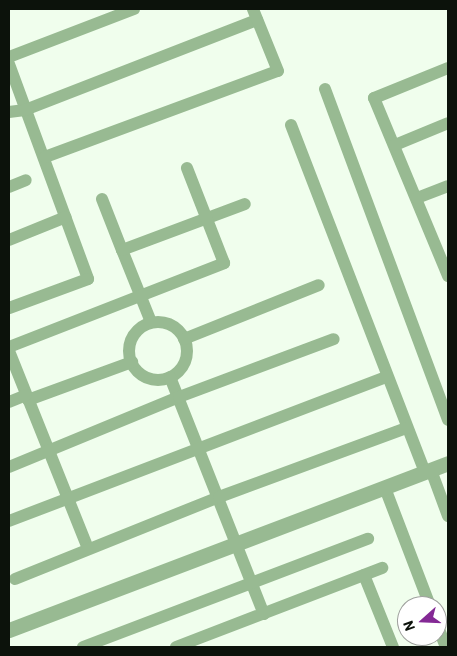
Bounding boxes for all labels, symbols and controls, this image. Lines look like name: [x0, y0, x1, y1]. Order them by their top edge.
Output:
north arrow: [397, 596, 447, 646]
text: N: [399, 619, 418, 633]

